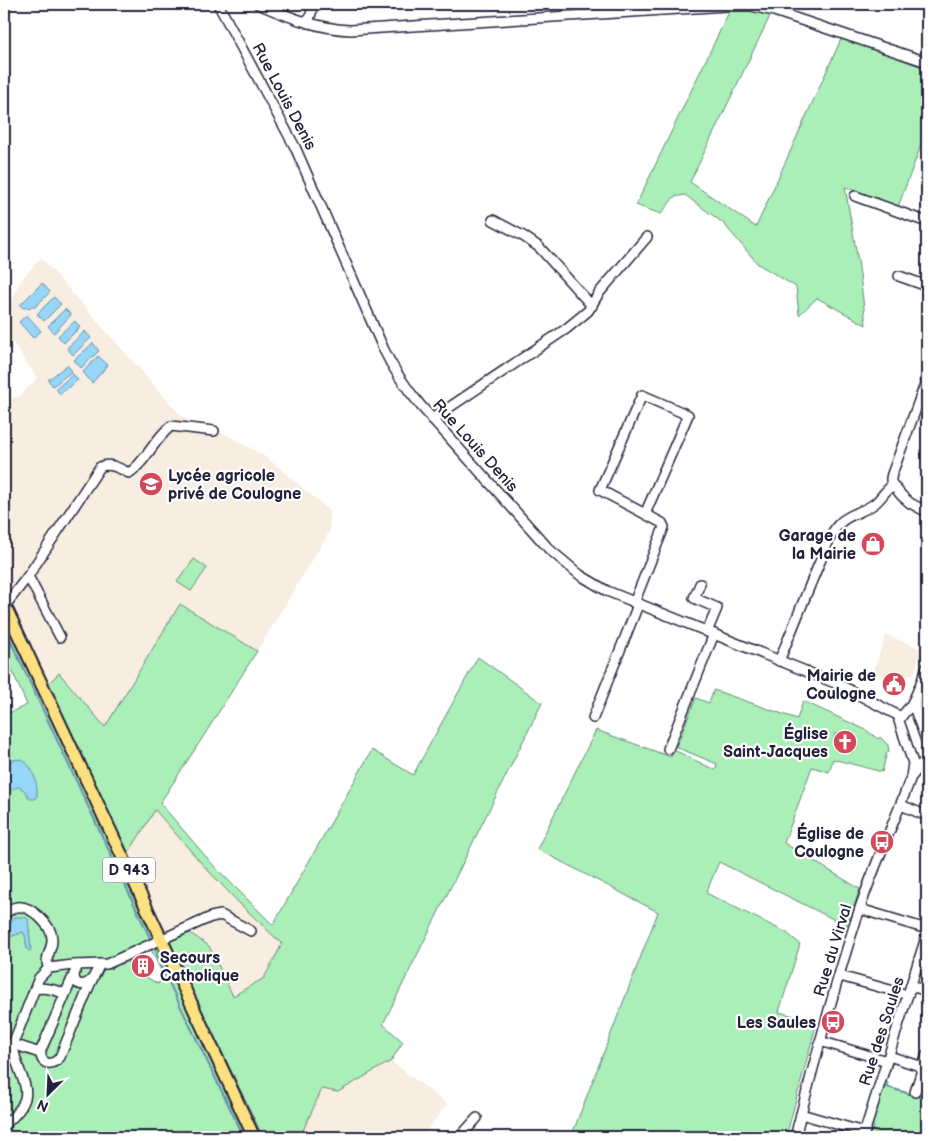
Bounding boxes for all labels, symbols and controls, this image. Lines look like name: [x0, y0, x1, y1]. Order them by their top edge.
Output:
street label: Rue Louis Denis: [248, 40, 320, 153]
street label: Rue Louis Denis: [428, 396, 522, 496]
place label: Lycée agricole privé de Coulogne: [168, 467, 301, 504]
school or university icon: Lycée agricole privé de Coulogne: [138, 471, 164, 497]
place label: Garage de la Mairie: [779, 527, 856, 564]
shop icon: Garage de la Mairie: [860, 531, 886, 557]
place label: Mairie de Coulogne: [806, 667, 876, 704]
public building icon: Mairie de Coulogne: [881, 671, 907, 697]
place label: Église Saint-Jacques: [723, 722, 828, 762]
church icon: Église Saint-Jacques: [832, 729, 858, 755]
place label: Église de Coulogne: [794, 822, 864, 862]
bus stop icon: Église de Coulogne: [869, 829, 895, 855]
road number: D 943: [103, 858, 155, 882]
street label: Rue du Virval: [810, 902, 856, 999]
place label: Secours Catholique: [160, 949, 239, 986]
building icon: Secours Catholique: [130, 953, 156, 979]
street label: Rue des Saules: [856, 975, 909, 1088]
bus stop icon: Les Saules: [820, 1009, 846, 1035]
place label: Les Saules: [737, 1014, 816, 1033]
north arrow: [22, 1068, 72, 1118]
text: N: [35, 1096, 51, 1115]

